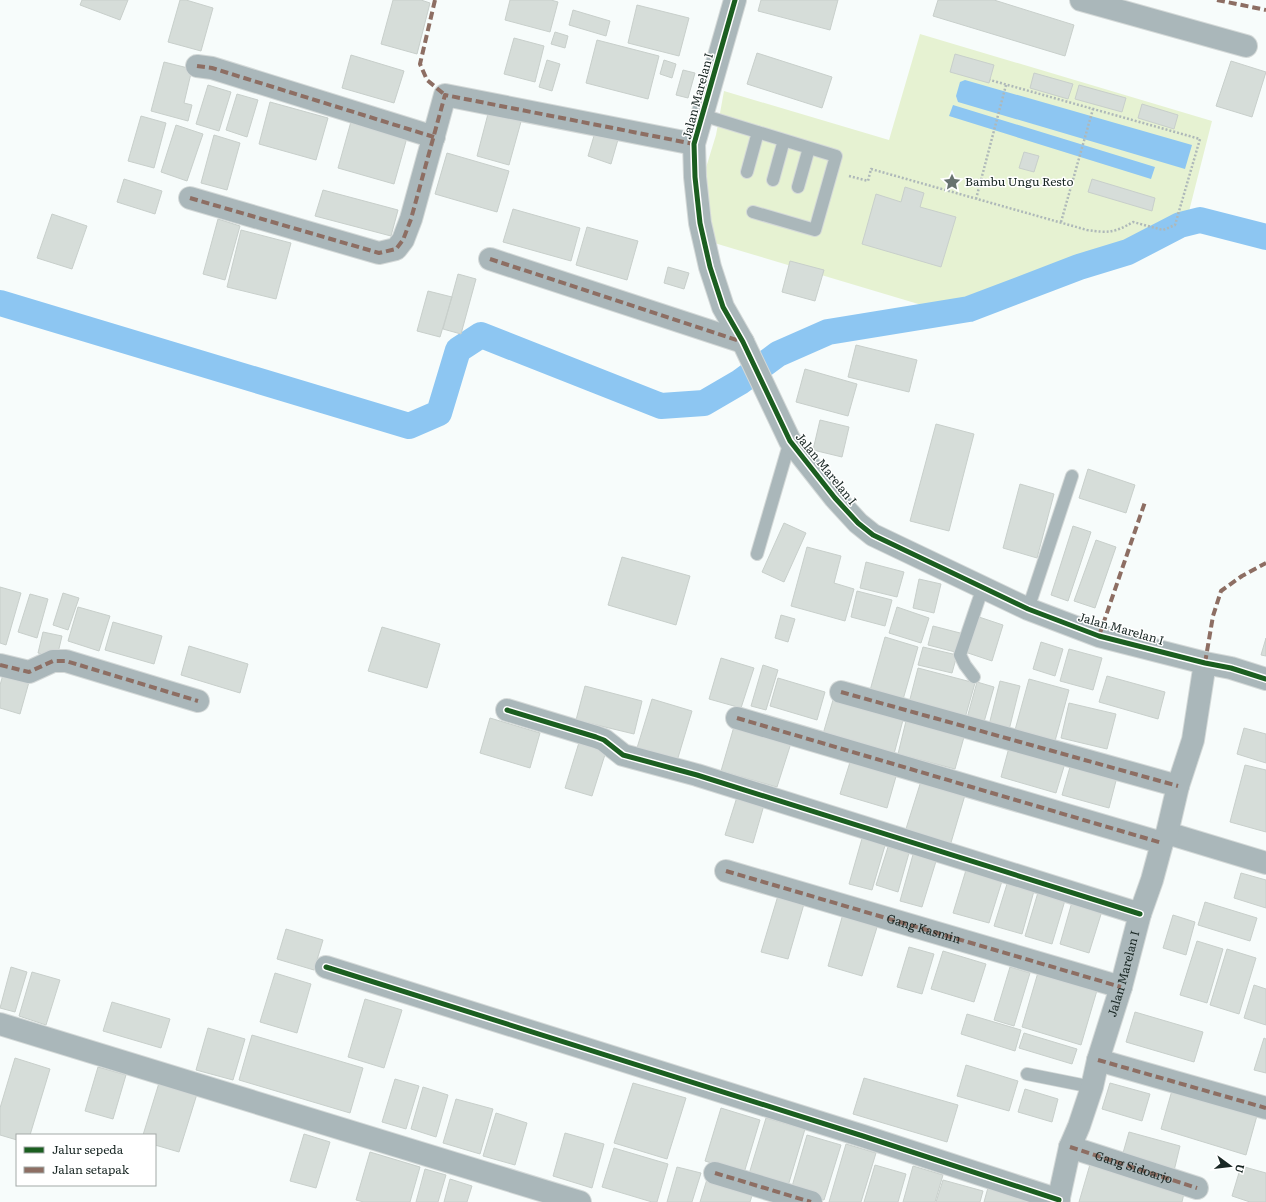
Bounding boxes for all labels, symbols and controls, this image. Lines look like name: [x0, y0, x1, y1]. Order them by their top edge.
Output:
street label: Jalan Marelan I: [677, 50, 717, 141]
place icon: Bambu Ungu Resto: [942, 172, 962, 192]
place label: Bambu Ungu Resto: [965, 172, 1073, 190]
street label: Jalan Marelan I: [792, 428, 862, 509]
street label: Jalan Marelan I: [1076, 607, 1166, 649]
street label: Gang Kasmin: [885, 909, 963, 948]
street label: Jalan Marelan I: [1102, 928, 1143, 1019]
legend: [16, 1134, 156, 1186]
text: Jalur sepeda: [52, 1140, 124, 1158]
street label: Gang Sidoarjo: [1093, 1146, 1175, 1188]
north arrow: [1210, 1146, 1250, 1186]
text: Jalan setapak: [52, 1160, 130, 1178]
text: U: [1232, 1163, 1249, 1175]

